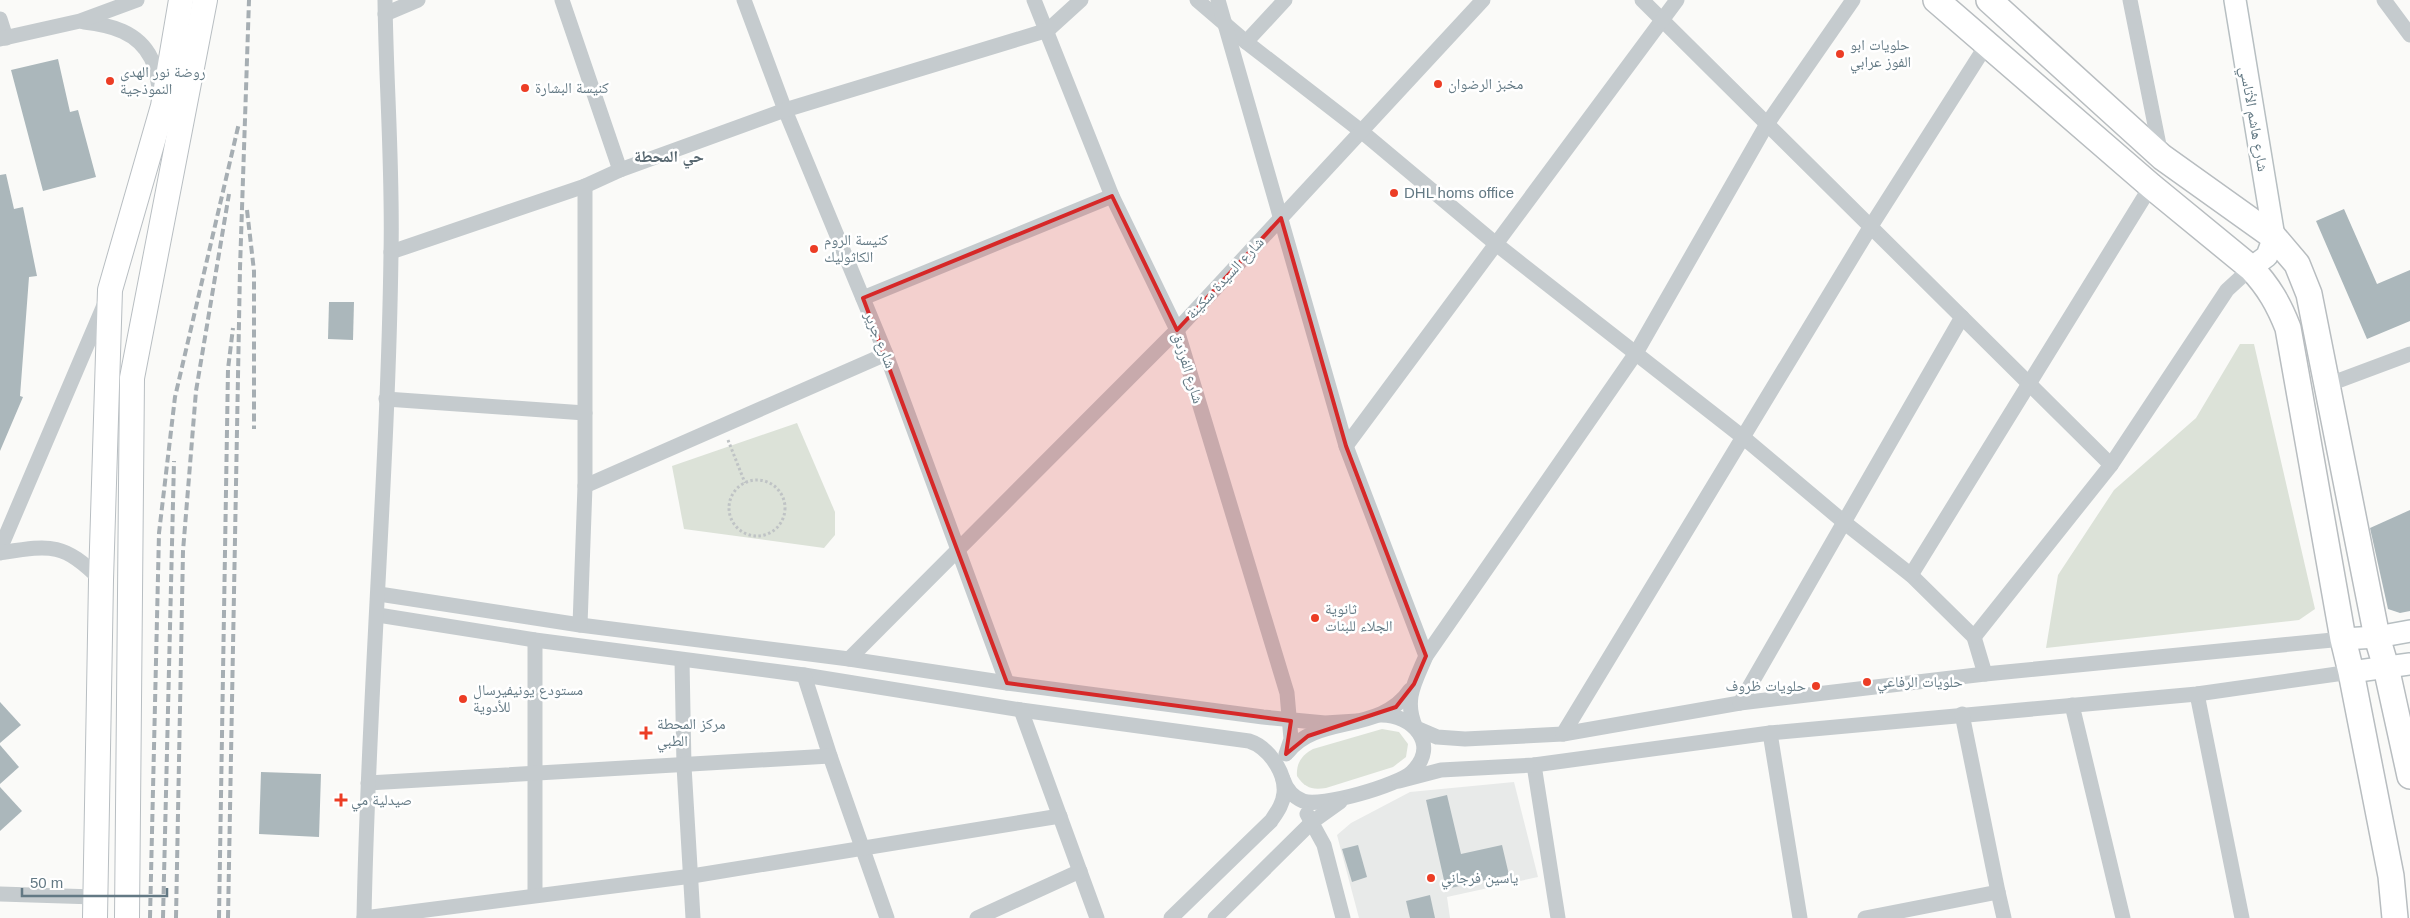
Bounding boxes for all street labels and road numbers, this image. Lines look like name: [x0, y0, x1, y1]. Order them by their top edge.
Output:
street label: شارع هاشم الأتاسي: [2233, 65, 2272, 174]
street label: شارع السيدة سكينة: [1182, 233, 1268, 323]
street label: شارع جرير: [859, 308, 900, 371]
street label: شارع الفرزدق: [1168, 330, 1207, 406]

